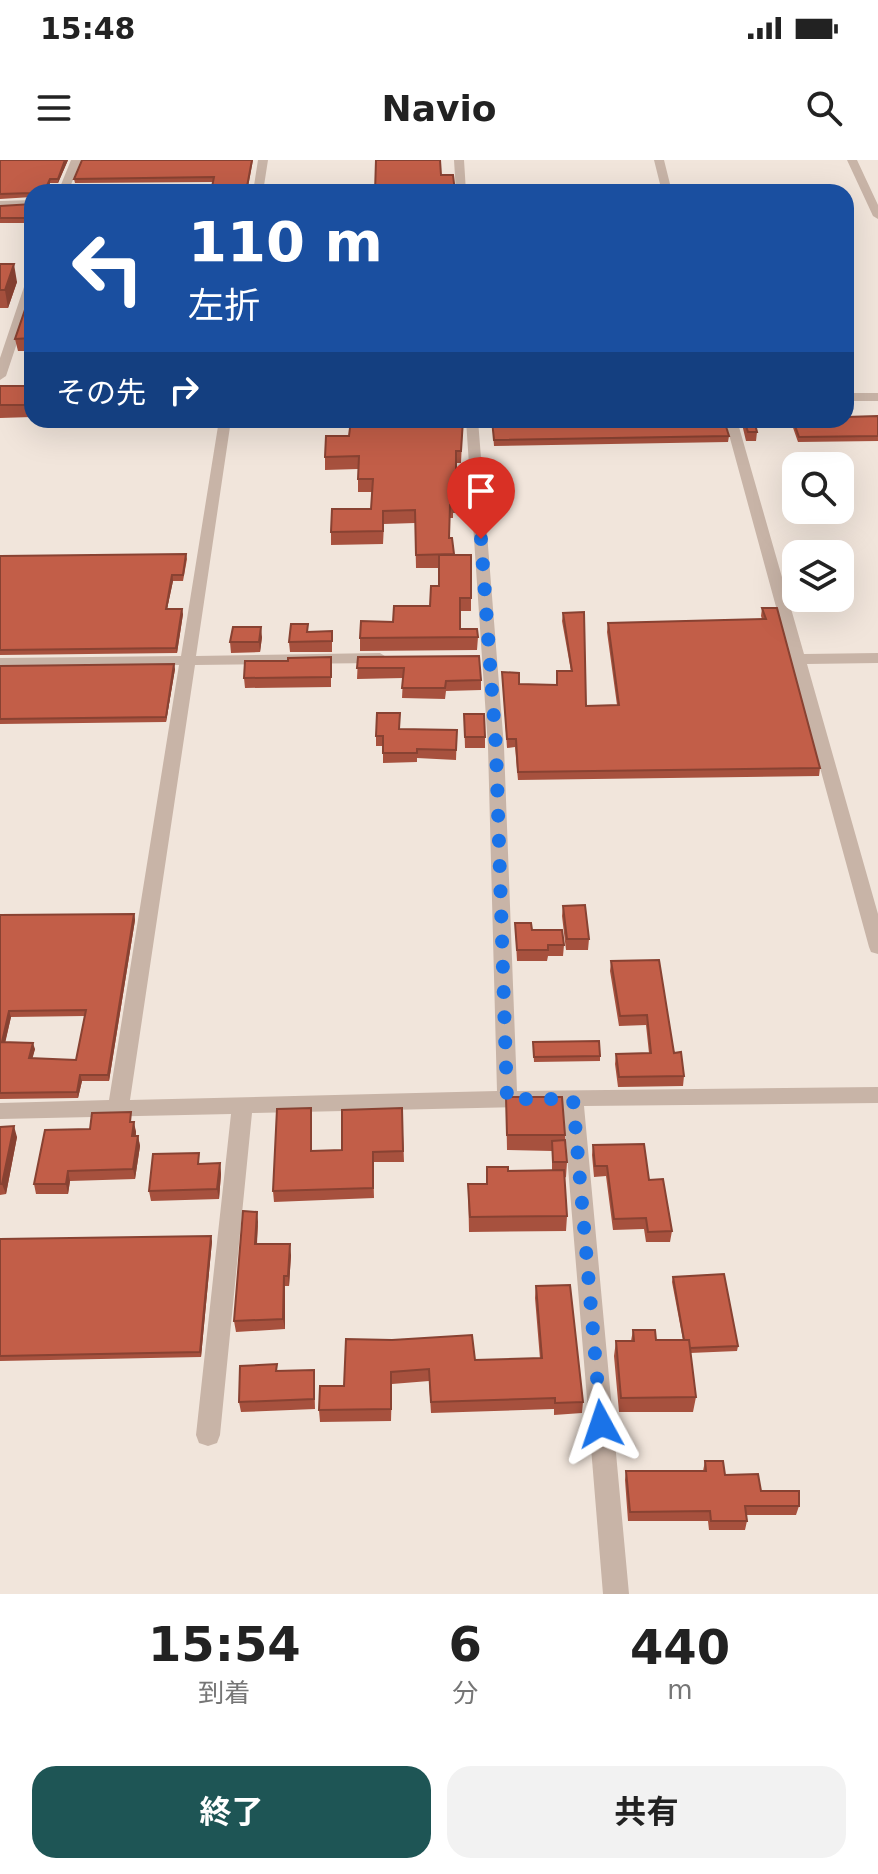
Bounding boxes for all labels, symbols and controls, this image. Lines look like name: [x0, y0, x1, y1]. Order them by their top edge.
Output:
text: 15:48: [40, 11, 136, 46]
icon: menu: [32, 86, 76, 130]
icon: search: [802, 86, 846, 130]
text: Navio: [382, 88, 496, 129]
text: 110 m: [188, 209, 383, 274]
icon: left: [56, 216, 160, 320]
text: 左折: [188, 285, 260, 326]
icon: right: [162, 368, 206, 412]
text: その先: [56, 375, 146, 410]
map controls: [782, 452, 854, 612]
button: search: [782, 452, 854, 524]
pin: [447, 457, 515, 539]
icon: arrive: [459, 469, 503, 513]
button: layers: [782, 540, 854, 612]
position arrow: [559, 1382, 643, 1466]
text: 15:54: [148, 1616, 301, 1672]
text: 6: [449, 1616, 482, 1672]
text: 440: [630, 1619, 730, 1675]
text: m: [667, 1675, 693, 1705]
text: 到着: [198, 1678, 250, 1708]
text: 分: [452, 1678, 478, 1708]
button: 終了: [32, 1766, 431, 1858]
button: 共有: [447, 1766, 846, 1858]

